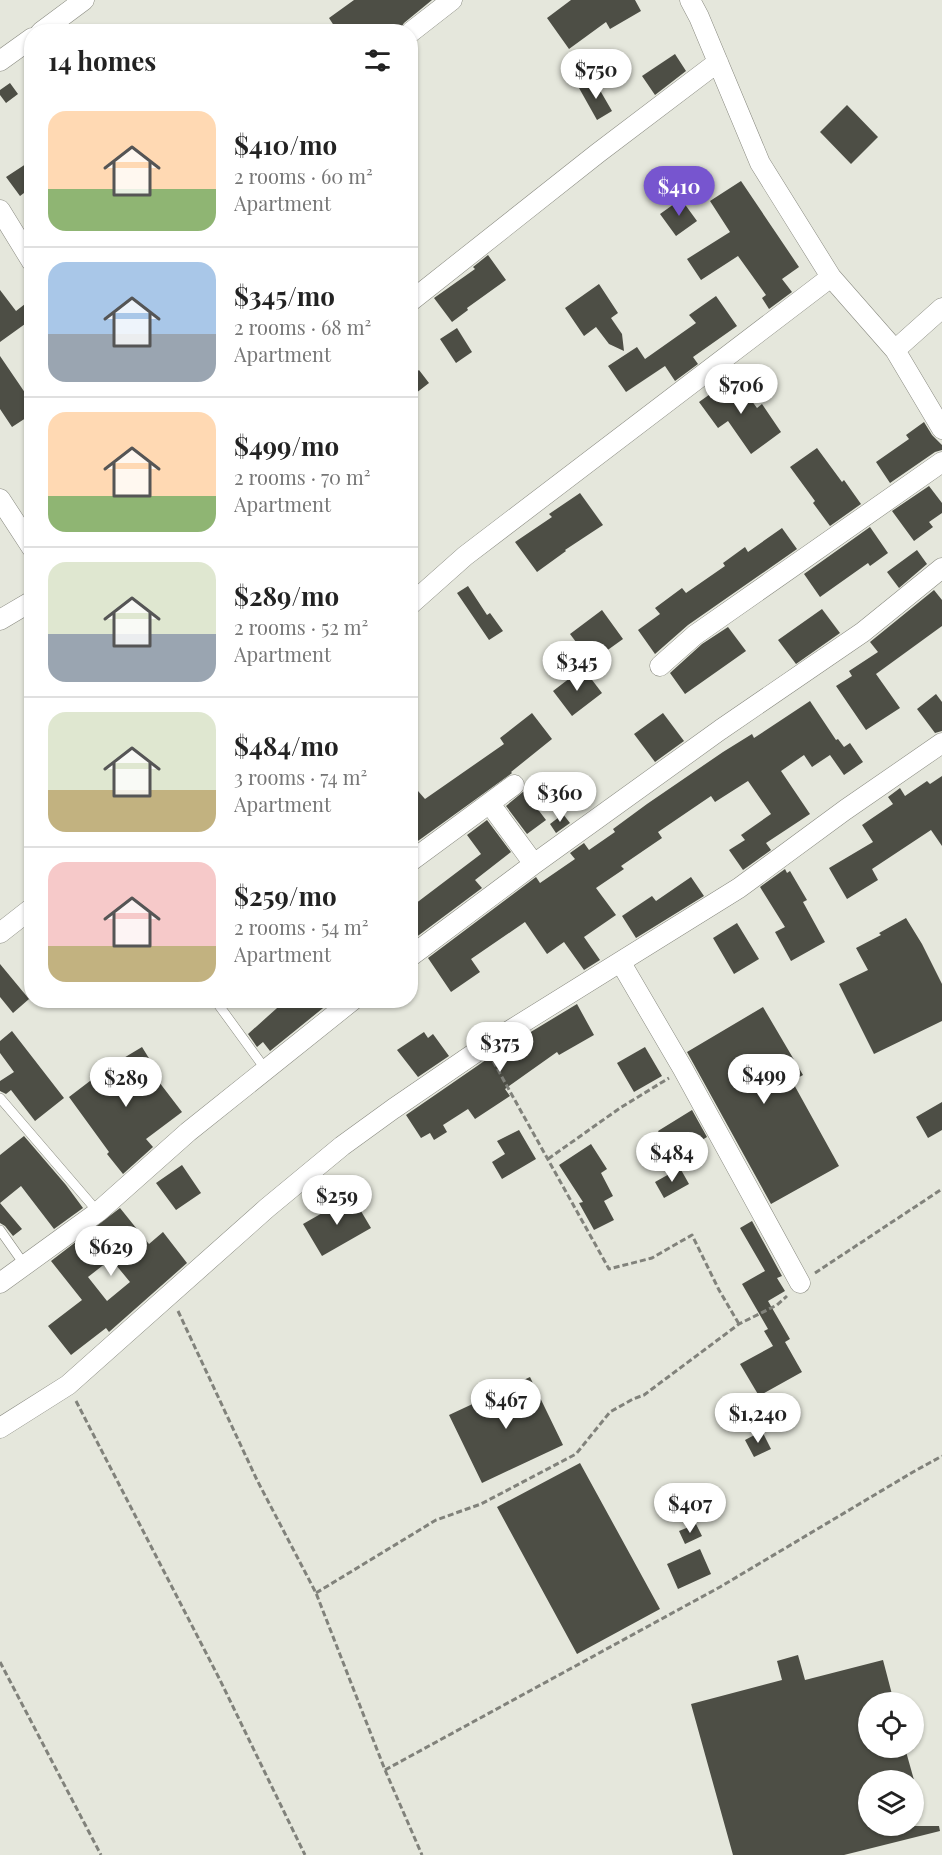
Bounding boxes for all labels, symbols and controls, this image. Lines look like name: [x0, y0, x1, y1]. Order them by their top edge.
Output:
text: 14 homes: [48, 43, 156, 78]
icon: filters: [361, 44, 394, 77]
pin: $750: [560, 49, 632, 100]
text: $750: [575, 55, 617, 82]
text: $410/mo: [234, 127, 337, 162]
icon: home: [96, 135, 168, 207]
text: 2 rooms · 60 m²: [234, 162, 373, 189]
pin: $410: [643, 166, 715, 217]
text: $410: [658, 172, 700, 199]
text: Apartment: [234, 189, 331, 216]
text: $345/mo: [234, 278, 335, 313]
icon: home: [96, 286, 168, 358]
text: 2 rooms · 68 m²: [234, 313, 371, 340]
text: Apartment: [234, 340, 331, 367]
pin: $706: [705, 364, 777, 415]
text: $706: [719, 370, 763, 397]
text: $499/mo: [234, 428, 339, 463]
icon: home: [96, 436, 168, 508]
text: 2 rooms · 70 m²: [234, 463, 371, 490]
text: Apartment: [234, 490, 331, 517]
text: $289/mo: [234, 578, 339, 613]
icon: home: [96, 586, 168, 658]
text: 2 rooms · 52 m²: [234, 613, 368, 640]
text: Apartment: [234, 640, 331, 667]
pin: $345: [541, 641, 613, 692]
text: $345: [557, 647, 597, 674]
text: $484/mo: [234, 728, 339, 763]
icon: home: [96, 736, 168, 808]
text: 3 rooms · 74 m²: [234, 763, 367, 790]
pin: $360: [524, 772, 596, 823]
text: $360: [537, 778, 583, 805]
text: Apartment: [234, 790, 331, 817]
text: $259/mo: [234, 878, 337, 913]
icon: home: [96, 886, 168, 958]
text: 2 rooms · 54 m²: [234, 913, 369, 940]
text: Apartment: [234, 940, 331, 967]
pin: $375: [464, 1022, 536, 1073]
text: $375: [480, 1028, 520, 1055]
pin: $499: [728, 1054, 800, 1105]
pin: $289: [90, 1057, 162, 1108]
text: $499: [742, 1060, 786, 1087]
text: $289: [104, 1063, 148, 1090]
pin: $484: [636, 1132, 708, 1183]
text: $484: [650, 1138, 694, 1165]
pin: $259: [301, 1175, 373, 1226]
text: $259: [316, 1181, 358, 1208]
pin: $629: [75, 1226, 147, 1277]
text: $629: [89, 1232, 133, 1259]
pin: $467: [470, 1379, 542, 1430]
text: $467: [485, 1385, 527, 1412]
pin: $1,240: [709, 1393, 807, 1444]
text: $1,240: [729, 1399, 787, 1426]
pin: $407: [654, 1483, 726, 1534]
text: $407: [668, 1489, 712, 1516]
map controls: [858, 1692, 924, 1836]
button: locate: [858, 1692, 924, 1758]
button: layers: [858, 1770, 924, 1836]

